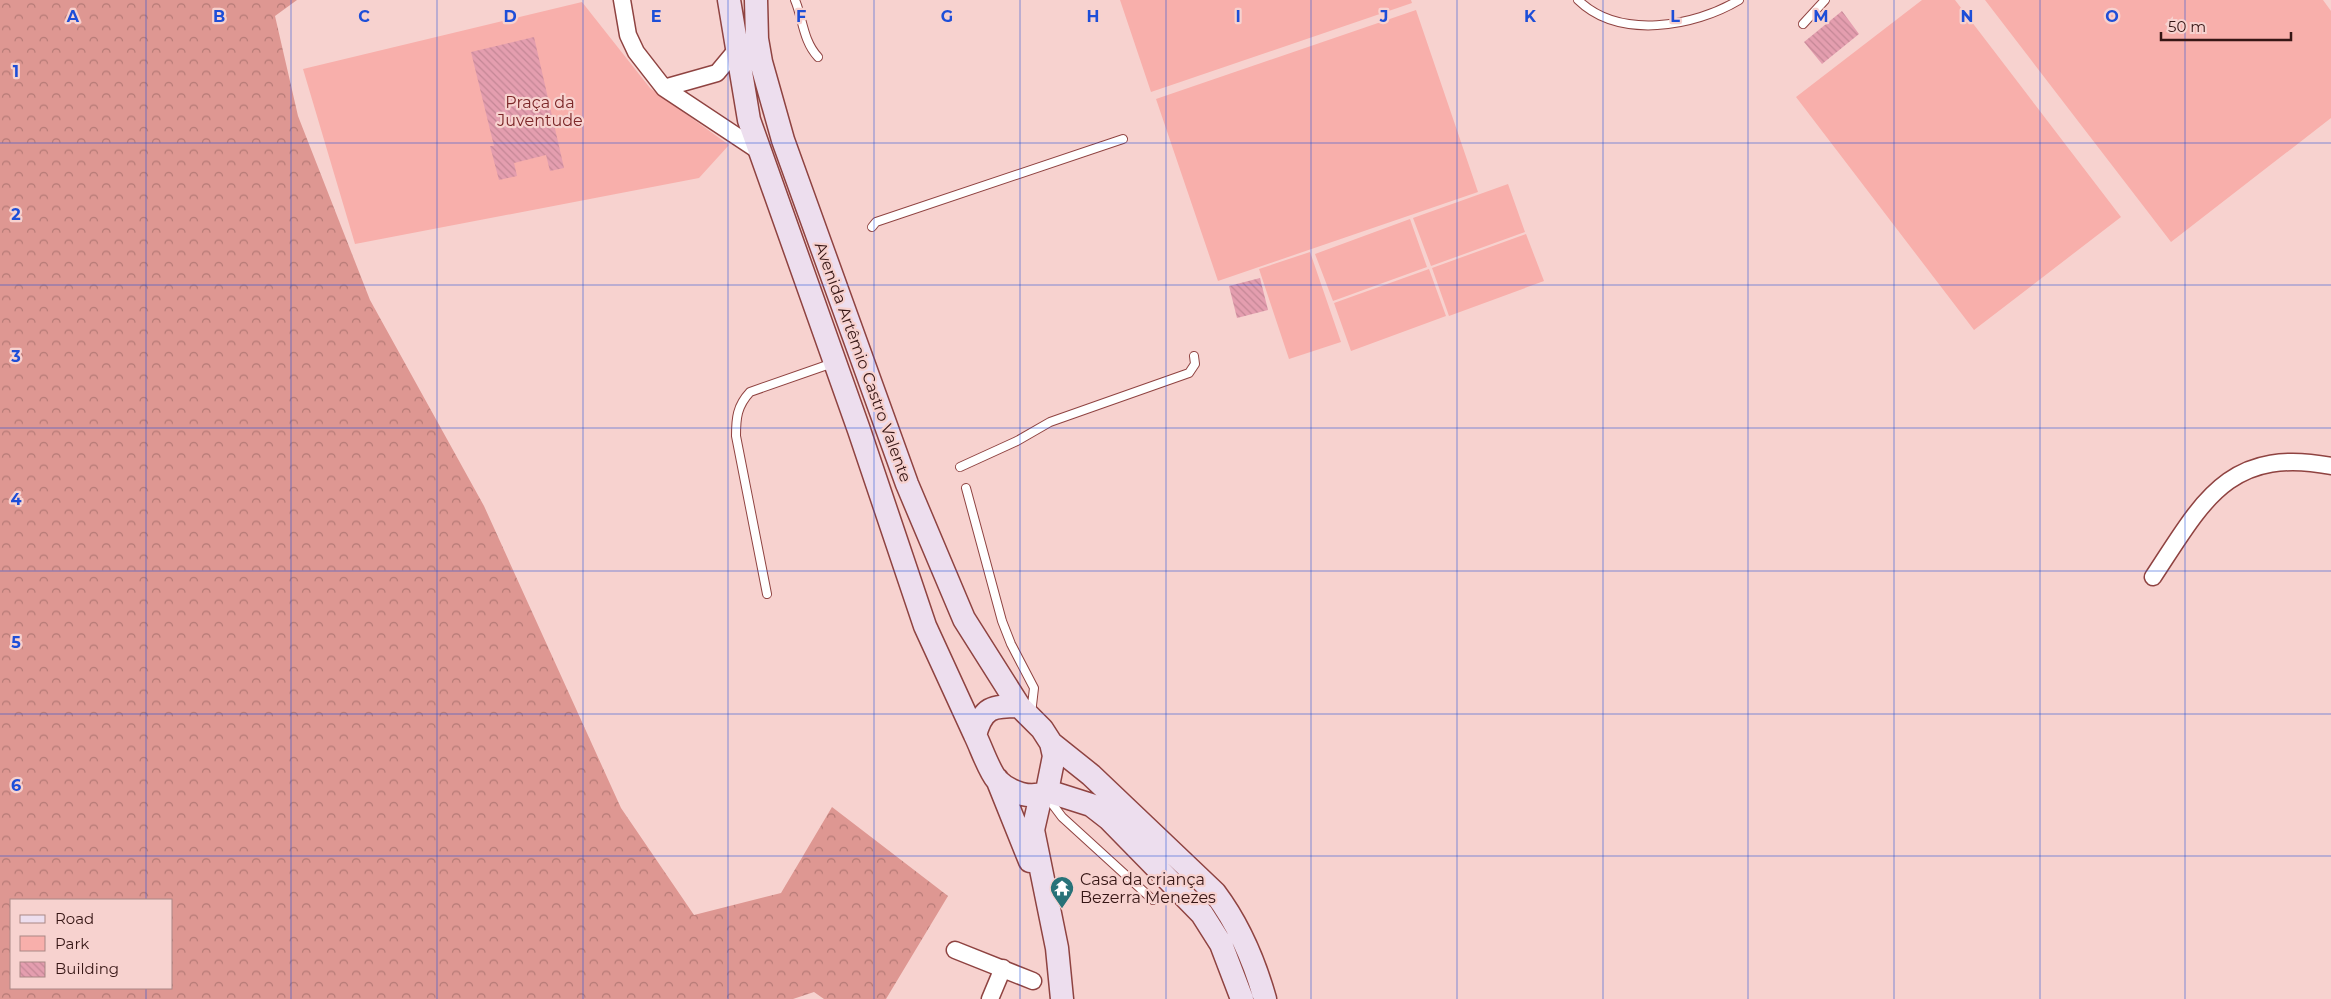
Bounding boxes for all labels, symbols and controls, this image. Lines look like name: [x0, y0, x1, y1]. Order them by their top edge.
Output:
text: A: [66, 7, 80, 26]
text: B: [213, 7, 225, 26]
text: C: [358, 7, 370, 26]
text: D: [503, 7, 517, 26]
text: E: [651, 7, 661, 26]
text: F: [796, 7, 806, 26]
text: G: [941, 7, 953, 26]
text: H: [1087, 7, 1099, 26]
text: I: [1235, 7, 1241, 26]
text: J: [1379, 7, 1388, 26]
text: K: [1524, 7, 1537, 26]
text: L: [1670, 7, 1680, 26]
text: M: [1813, 7, 1829, 26]
text: N: [1961, 7, 1973, 26]
text: O: [2105, 7, 2119, 26]
scale bar: [2161, 10, 2291, 42]
text: 50 m: [2168, 17, 2206, 36]
text: 1: [13, 62, 19, 81]
park label: Praça da Juventude: [496, 93, 583, 130]
text: 2: [11, 205, 21, 224]
street label: Avenida Artêmio Castro Valente: [811, 239, 915, 485]
text: 3: [10, 347, 21, 366]
text: 4: [10, 490, 22, 509]
text: 5: [11, 633, 21, 652]
text: 6: [11, 776, 21, 795]
place label: Casa da criança Bezerra Menezes: [1080, 870, 1216, 907]
temple icon: Casa da criança Bezerra Menezes: [1049, 875, 1075, 909]
legend: [10, 899, 172, 989]
text: Road: [55, 909, 94, 928]
text: Park: [55, 934, 89, 953]
text: Building: [55, 959, 119, 978]

